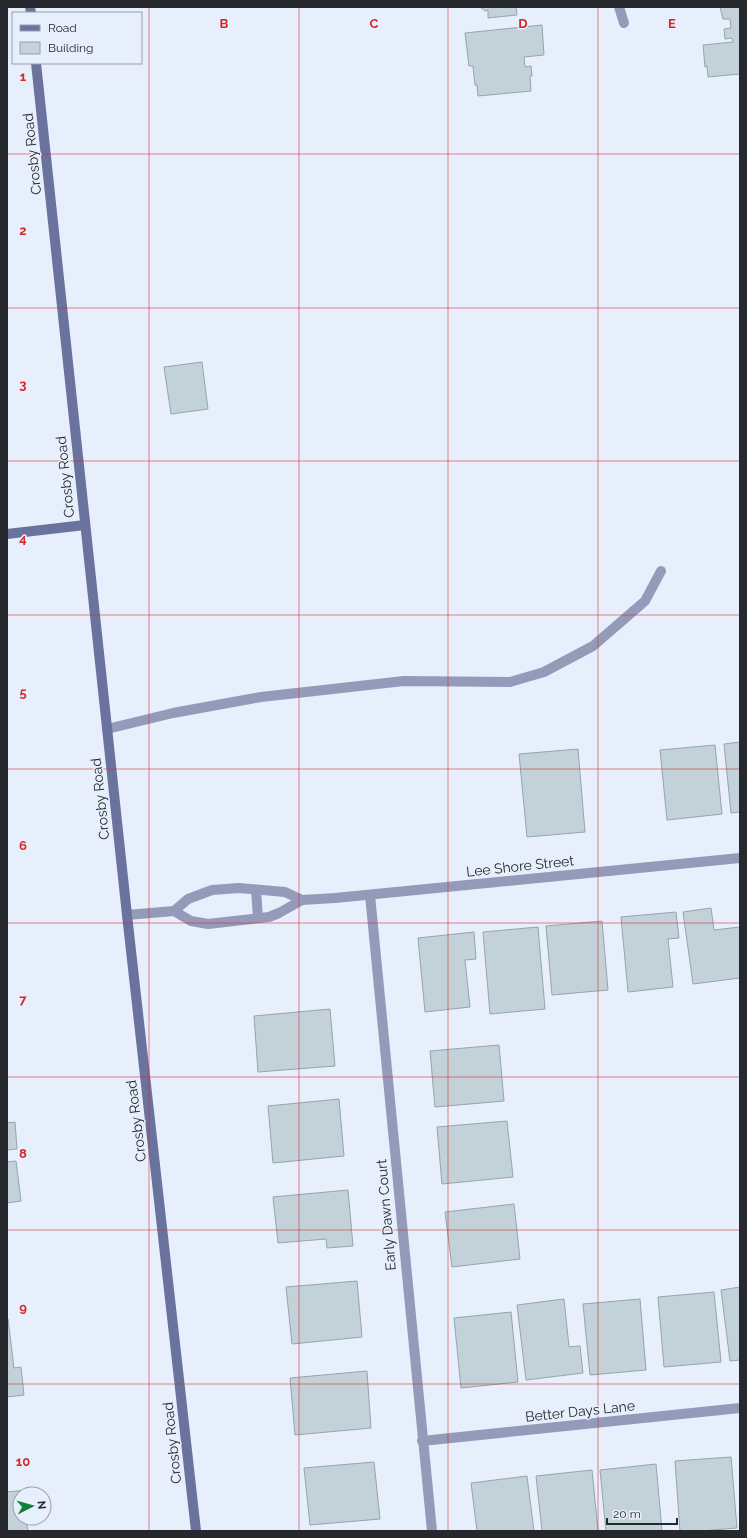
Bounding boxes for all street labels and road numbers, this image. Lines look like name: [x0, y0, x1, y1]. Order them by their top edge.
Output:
street label: Crosby Road: [20, 112, 44, 196]
street label: Crosby Road: [53, 435, 77, 519]
street label: Crosby Road: [88, 757, 112, 841]
street label: Lee Shore Street: [465, 852, 575, 880]
street label: Crosby Road: [123, 1079, 149, 1163]
street label: Early Dawn Court: [373, 1158, 399, 1271]
street label: Better Days Lane: [524, 1397, 636, 1425]
street label: Crosby Road: [160, 1401, 184, 1485]

